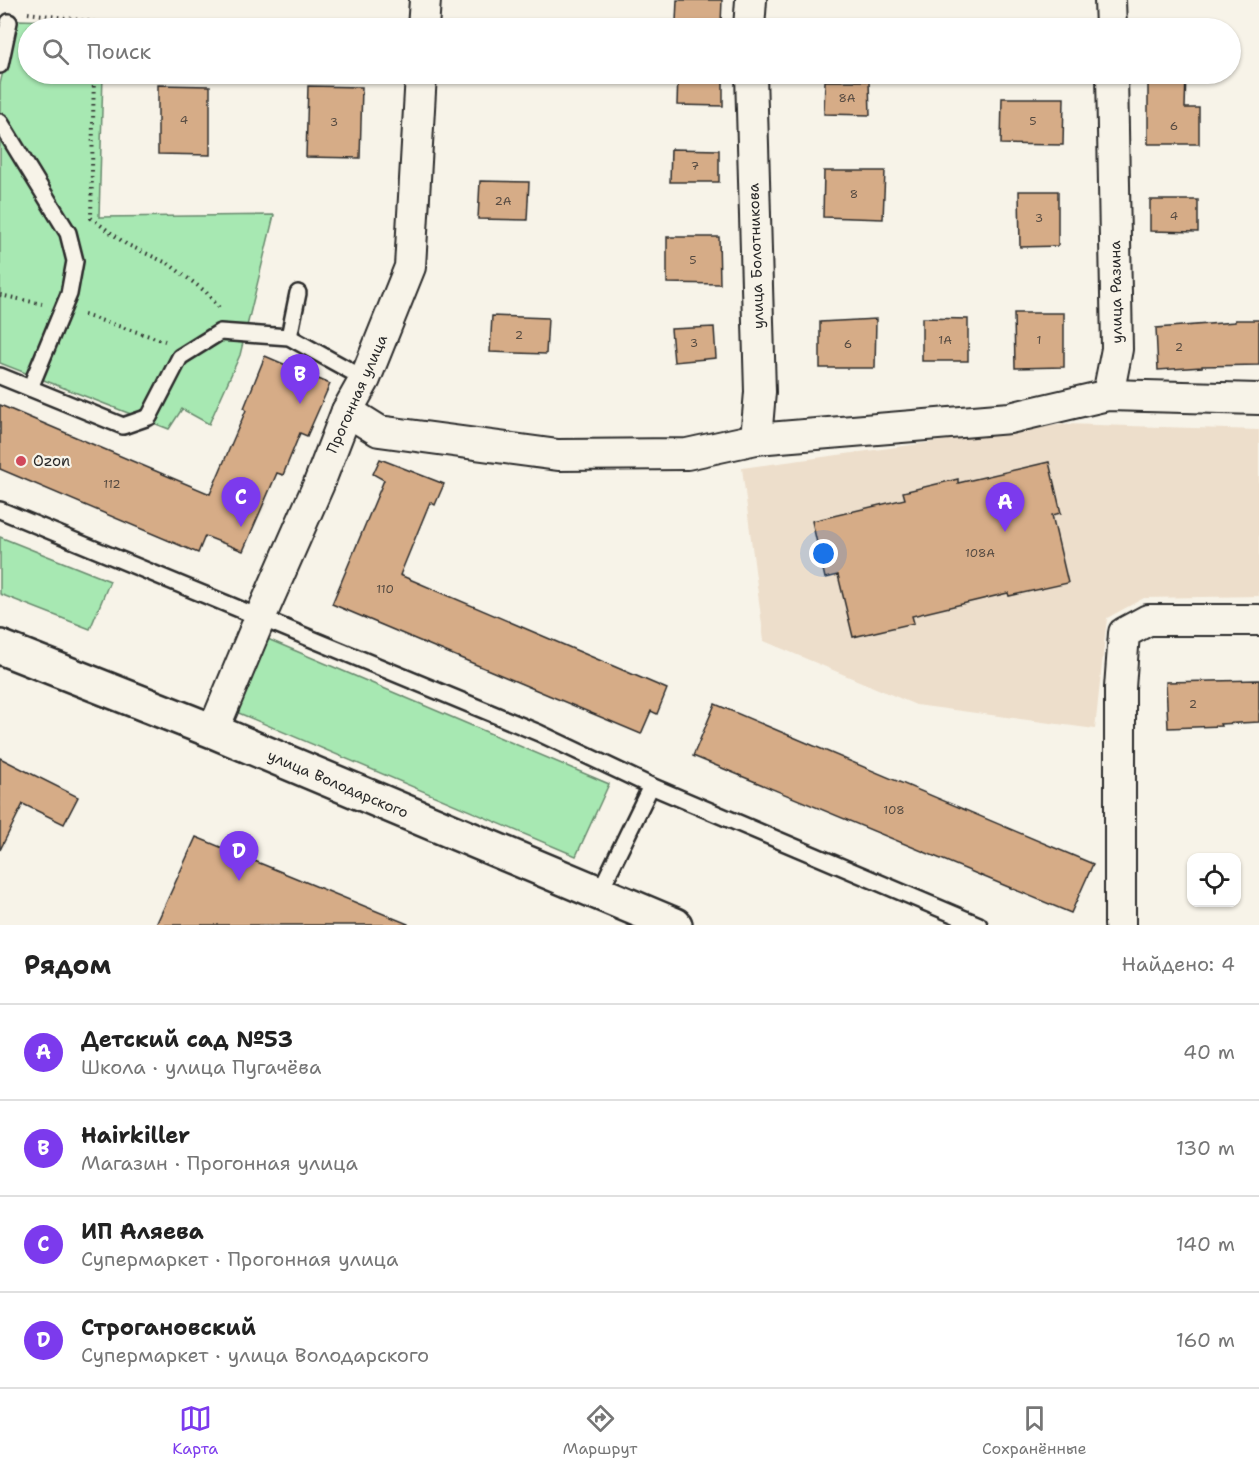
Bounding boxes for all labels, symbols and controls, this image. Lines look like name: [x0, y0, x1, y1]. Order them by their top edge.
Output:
search box: [18, 18, 1241, 84]
icon: search: [39, 35, 72, 68]
text: Поиск: [87, 37, 151, 66]
house number: 8А: [838, 90, 856, 106]
house number: 4: [180, 112, 188, 128]
house number: 5: [1029, 113, 1037, 129]
house number: 3: [330, 114, 338, 130]
house number: 6: [1170, 118, 1178, 134]
house number: 7: [691, 158, 699, 174]
street label: улица Болотникова: [743, 182, 769, 329]
house number: 8: [850, 186, 858, 202]
house number: 2А: [494, 193, 512, 209]
house number: 4: [1170, 208, 1178, 224]
house number: 3: [1035, 210, 1043, 226]
street label: улица Разина: [1105, 240, 1127, 344]
house number: 5: [689, 252, 697, 268]
house number: 2: [515, 327, 523, 343]
street label: Прогонная улица: [322, 331, 392, 457]
house number: 1А: [938, 332, 952, 348]
house number: 1: [1036, 332, 1042, 348]
house number: 3: [690, 335, 698, 351]
house number: 6: [844, 336, 852, 352]
house number: 2: [1175, 339, 1183, 355]
pin: B: [280, 354, 320, 404]
place label: Ozon: [33, 451, 70, 471]
marker: Ozon: [14, 454, 28, 468]
house number: 112: [103, 476, 121, 492]
pin: C: [222, 478, 260, 527]
pin: A: [986, 482, 1024, 532]
your location: [809, 539, 838, 568]
house number: 108А: [965, 545, 995, 561]
house number: 110: [376, 581, 394, 597]
house number: 2: [1189, 696, 1197, 712]
street label: улица Володарского: [265, 745, 411, 823]
house number: 108: [883, 802, 905, 818]
pin: D: [220, 832, 258, 881]
map controls: [1187, 853, 1241, 907]
button: locate: [1187, 853, 1241, 907]
text: Рядом: [24, 947, 111, 982]
text: Найдено: 4: [1122, 951, 1235, 977]
text: Детский сад №53: [81, 1025, 293, 1054]
text: A: [36, 1039, 51, 1065]
text: 40 m: [1183, 1039, 1235, 1065]
text: Школа · улица Пугачёва: [81, 1054, 321, 1080]
text: Hairkiller: [81, 1121, 190, 1150]
text: B: [37, 1135, 50, 1161]
text: 130 m: [1176, 1135, 1235, 1161]
text: Магазин · Прогонная улица: [81, 1150, 358, 1176]
text: ИП Аляева: [81, 1217, 204, 1246]
text: C: [37, 1231, 50, 1257]
text: 140 m: [1176, 1231, 1235, 1257]
text: Супермаркет · Прогонная улица: [81, 1246, 398, 1272]
text: Строгановский: [81, 1313, 256, 1342]
text: D: [36, 1327, 51, 1353]
text: 160 m: [1176, 1327, 1235, 1353]
text: Супермаркет · улица Володарского: [81, 1342, 429, 1368]
tab: Карта: [172, 1402, 218, 1459]
tab: Маршрут: [563, 1402, 637, 1459]
tab: Сохранённые: [982, 1402, 1087, 1459]

